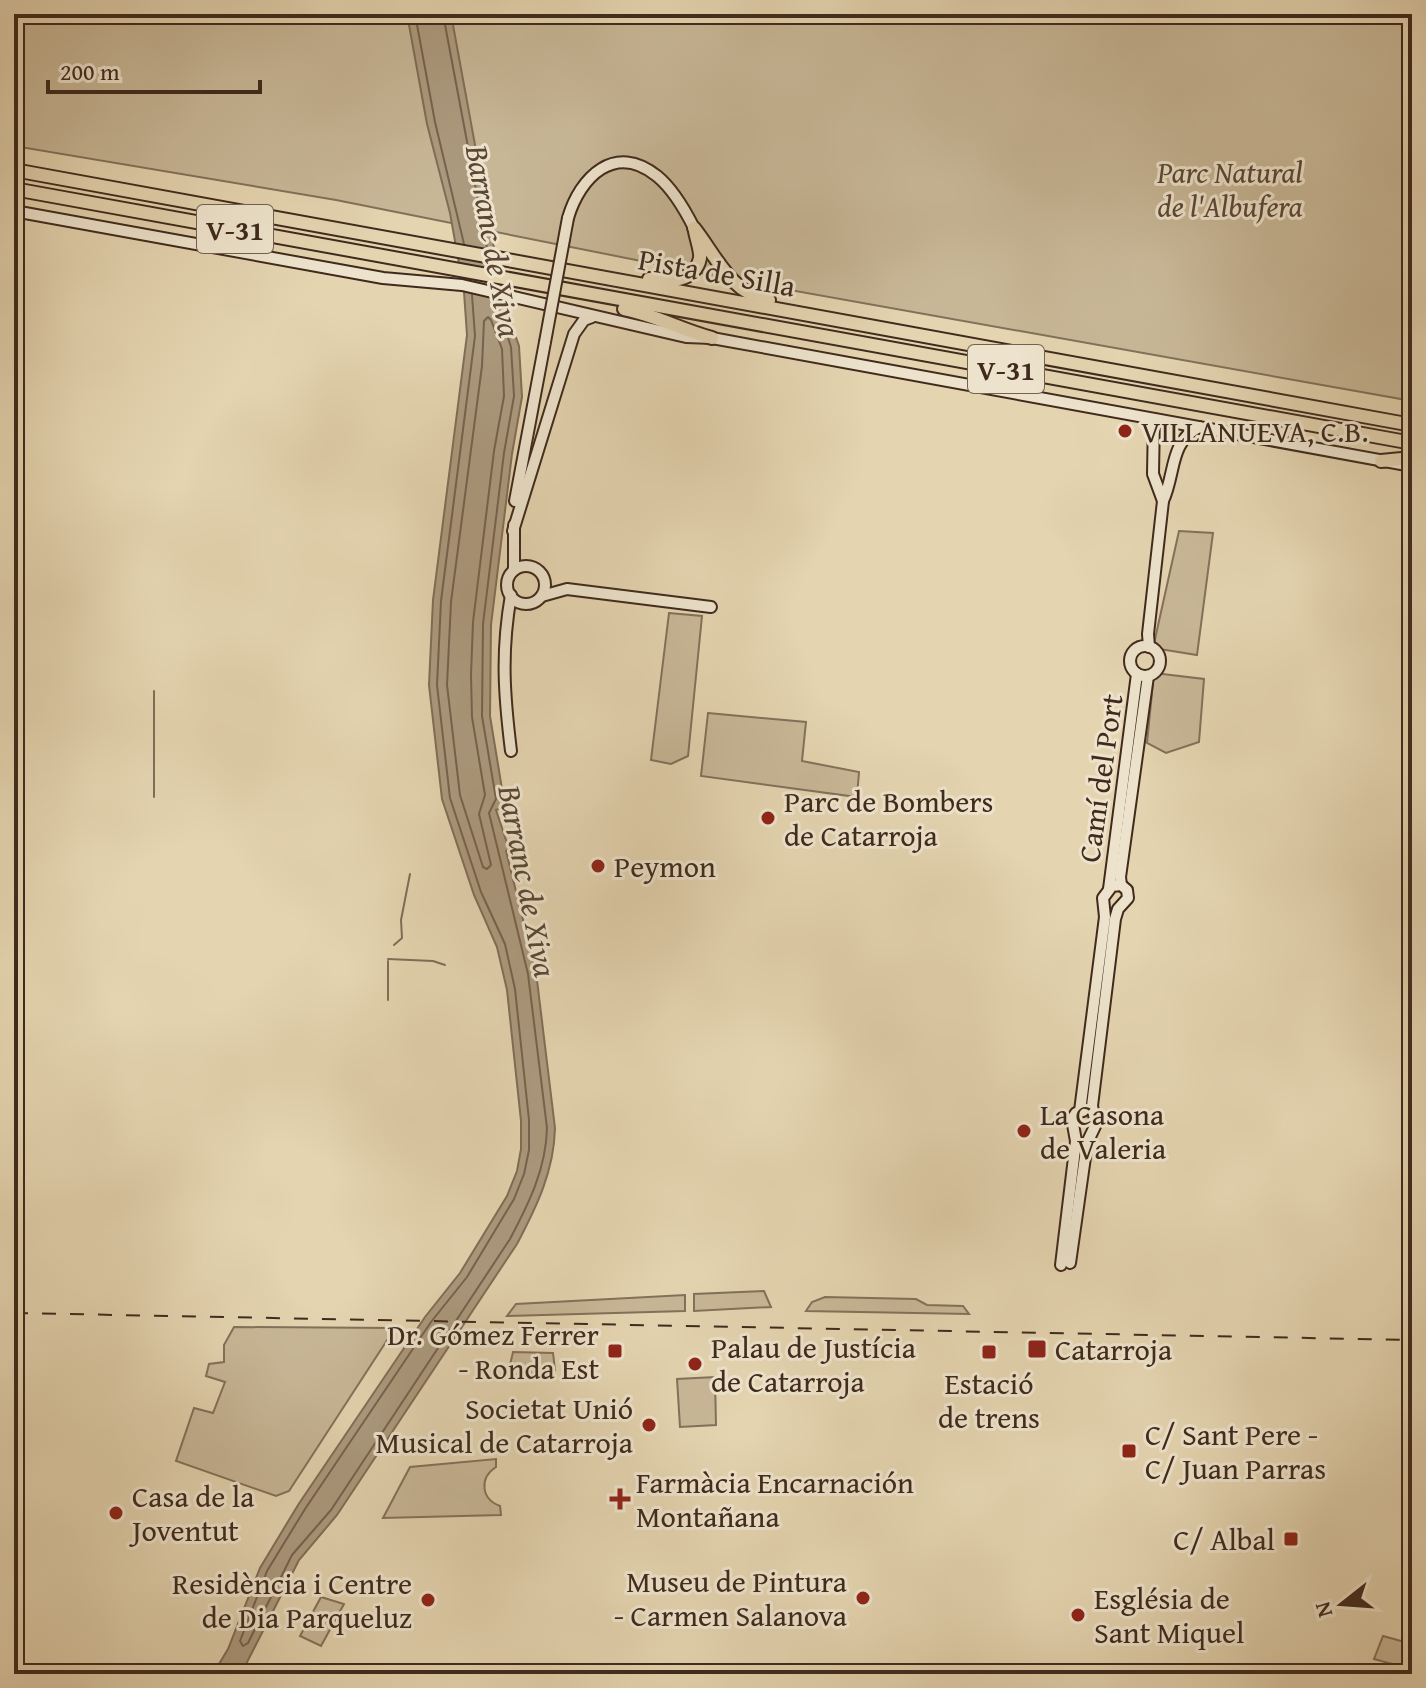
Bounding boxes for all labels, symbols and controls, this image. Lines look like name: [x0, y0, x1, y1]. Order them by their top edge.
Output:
scale bar: [48, 44, 260, 94]
text: 200 m: [60, 54, 120, 89]
water label: Barranc de Xiva: [454, 140, 534, 341]
park label: Parc Natural de l'Albufera: [1156, 150, 1303, 228]
road number: V-31: [197, 205, 273, 253]
street label: Pista de Silla: [635, 237, 799, 307]
road number: V-31: [968, 345, 1044, 393]
place label: VILLANUEVA, C.B.: [1141, 409, 1369, 453]
marker: VILLANUEVA, C.B.: [1116, 422, 1134, 440]
street label: Camí del Port: [1066, 691, 1134, 865]
place label: Parc de Bombers de Catarroja: [784, 779, 994, 857]
water label: Barranc de Xiva: [486, 780, 570, 981]
marker: Parc de Bombers de Catarroja: [759, 809, 777, 827]
place label: Peymon: [614, 844, 716, 888]
marker: Peymon: [589, 857, 607, 875]
place label: La Casona de Valeria: [1040, 1092, 1166, 1170]
marker: La Casona de Valeria: [1015, 1122, 1033, 1140]
place label: Dr. Gómez Ferrer - Ronda Est: [387, 1312, 599, 1390]
place label: Palau de Justícia de Catarroja: [711, 1325, 916, 1403]
place label: Catarroja: [1055, 1327, 1172, 1371]
marker: Catarroja: [1026, 1338, 1048, 1360]
marker: Dr. Gómez Ferrer - Ronda Est: [606, 1342, 624, 1360]
marker: Estació de trens: [980, 1343, 998, 1361]
marker: Palau de Justícia de Catarroja: [686, 1355, 704, 1373]
place label: Estació de trens: [938, 1361, 1040, 1439]
place label: Societat Unió Musical de Catarroja: [376, 1386, 633, 1464]
place label: C/ Sant Pere - C/ Juan Parras: [1145, 1412, 1326, 1490]
marker: Societat Unió Musical de Catarroja: [640, 1416, 658, 1434]
marker: C/ Sant Pere - C/ Juan Parras: [1120, 1442, 1138, 1460]
place label: Farmàcia Encarnación Montañana: [636, 1460, 914, 1538]
place label: Casa de la Joventut: [128, 1474, 254, 1552]
marker: Farmàcia Encarnación Montañana: [611, 1490, 629, 1508]
marker: Casa de la Joventut: [107, 1504, 125, 1522]
place label: C/ Albal: [1173, 1517, 1275, 1561]
marker: C/ Albal: [1282, 1530, 1300, 1548]
place label: Museu de Pintura - Carmen Salanova: [614, 1559, 847, 1637]
place label: Residència i Centre de Dia Parqueluz: [172, 1561, 412, 1639]
north arrow: [1302, 1564, 1382, 1644]
place label: Església de Sant Miquel: [1094, 1576, 1244, 1654]
marker: Museu de Pintura - Carmen Salanova: [854, 1589, 872, 1607]
marker: Residència i Centre de Dia Parqueluz: [419, 1591, 437, 1609]
text: N: [1305, 1598, 1340, 1622]
marker: Església de Sant Miquel: [1069, 1606, 1087, 1624]

